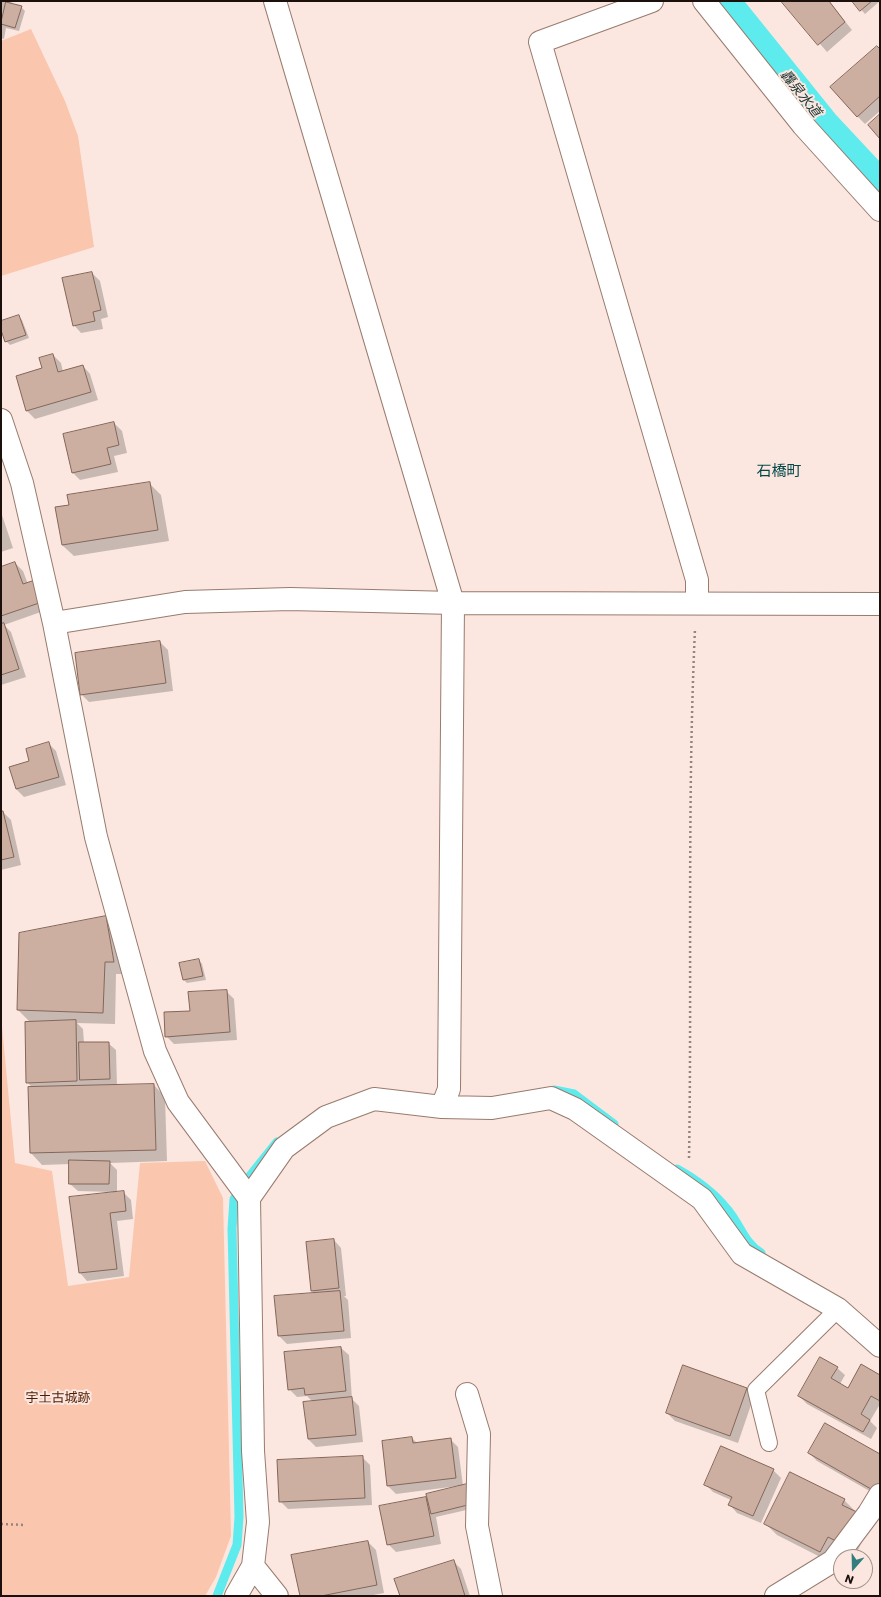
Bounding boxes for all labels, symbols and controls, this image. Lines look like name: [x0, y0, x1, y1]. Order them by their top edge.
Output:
water label: 轟泉水道: [776, 67, 824, 121]
district label: 石橋町: [757, 463, 801, 481]
park label: 宇土古城跡: [26, 1391, 90, 1407]
north arrow: [833, 1549, 873, 1589]
text: N: [843, 1570, 856, 1588]

